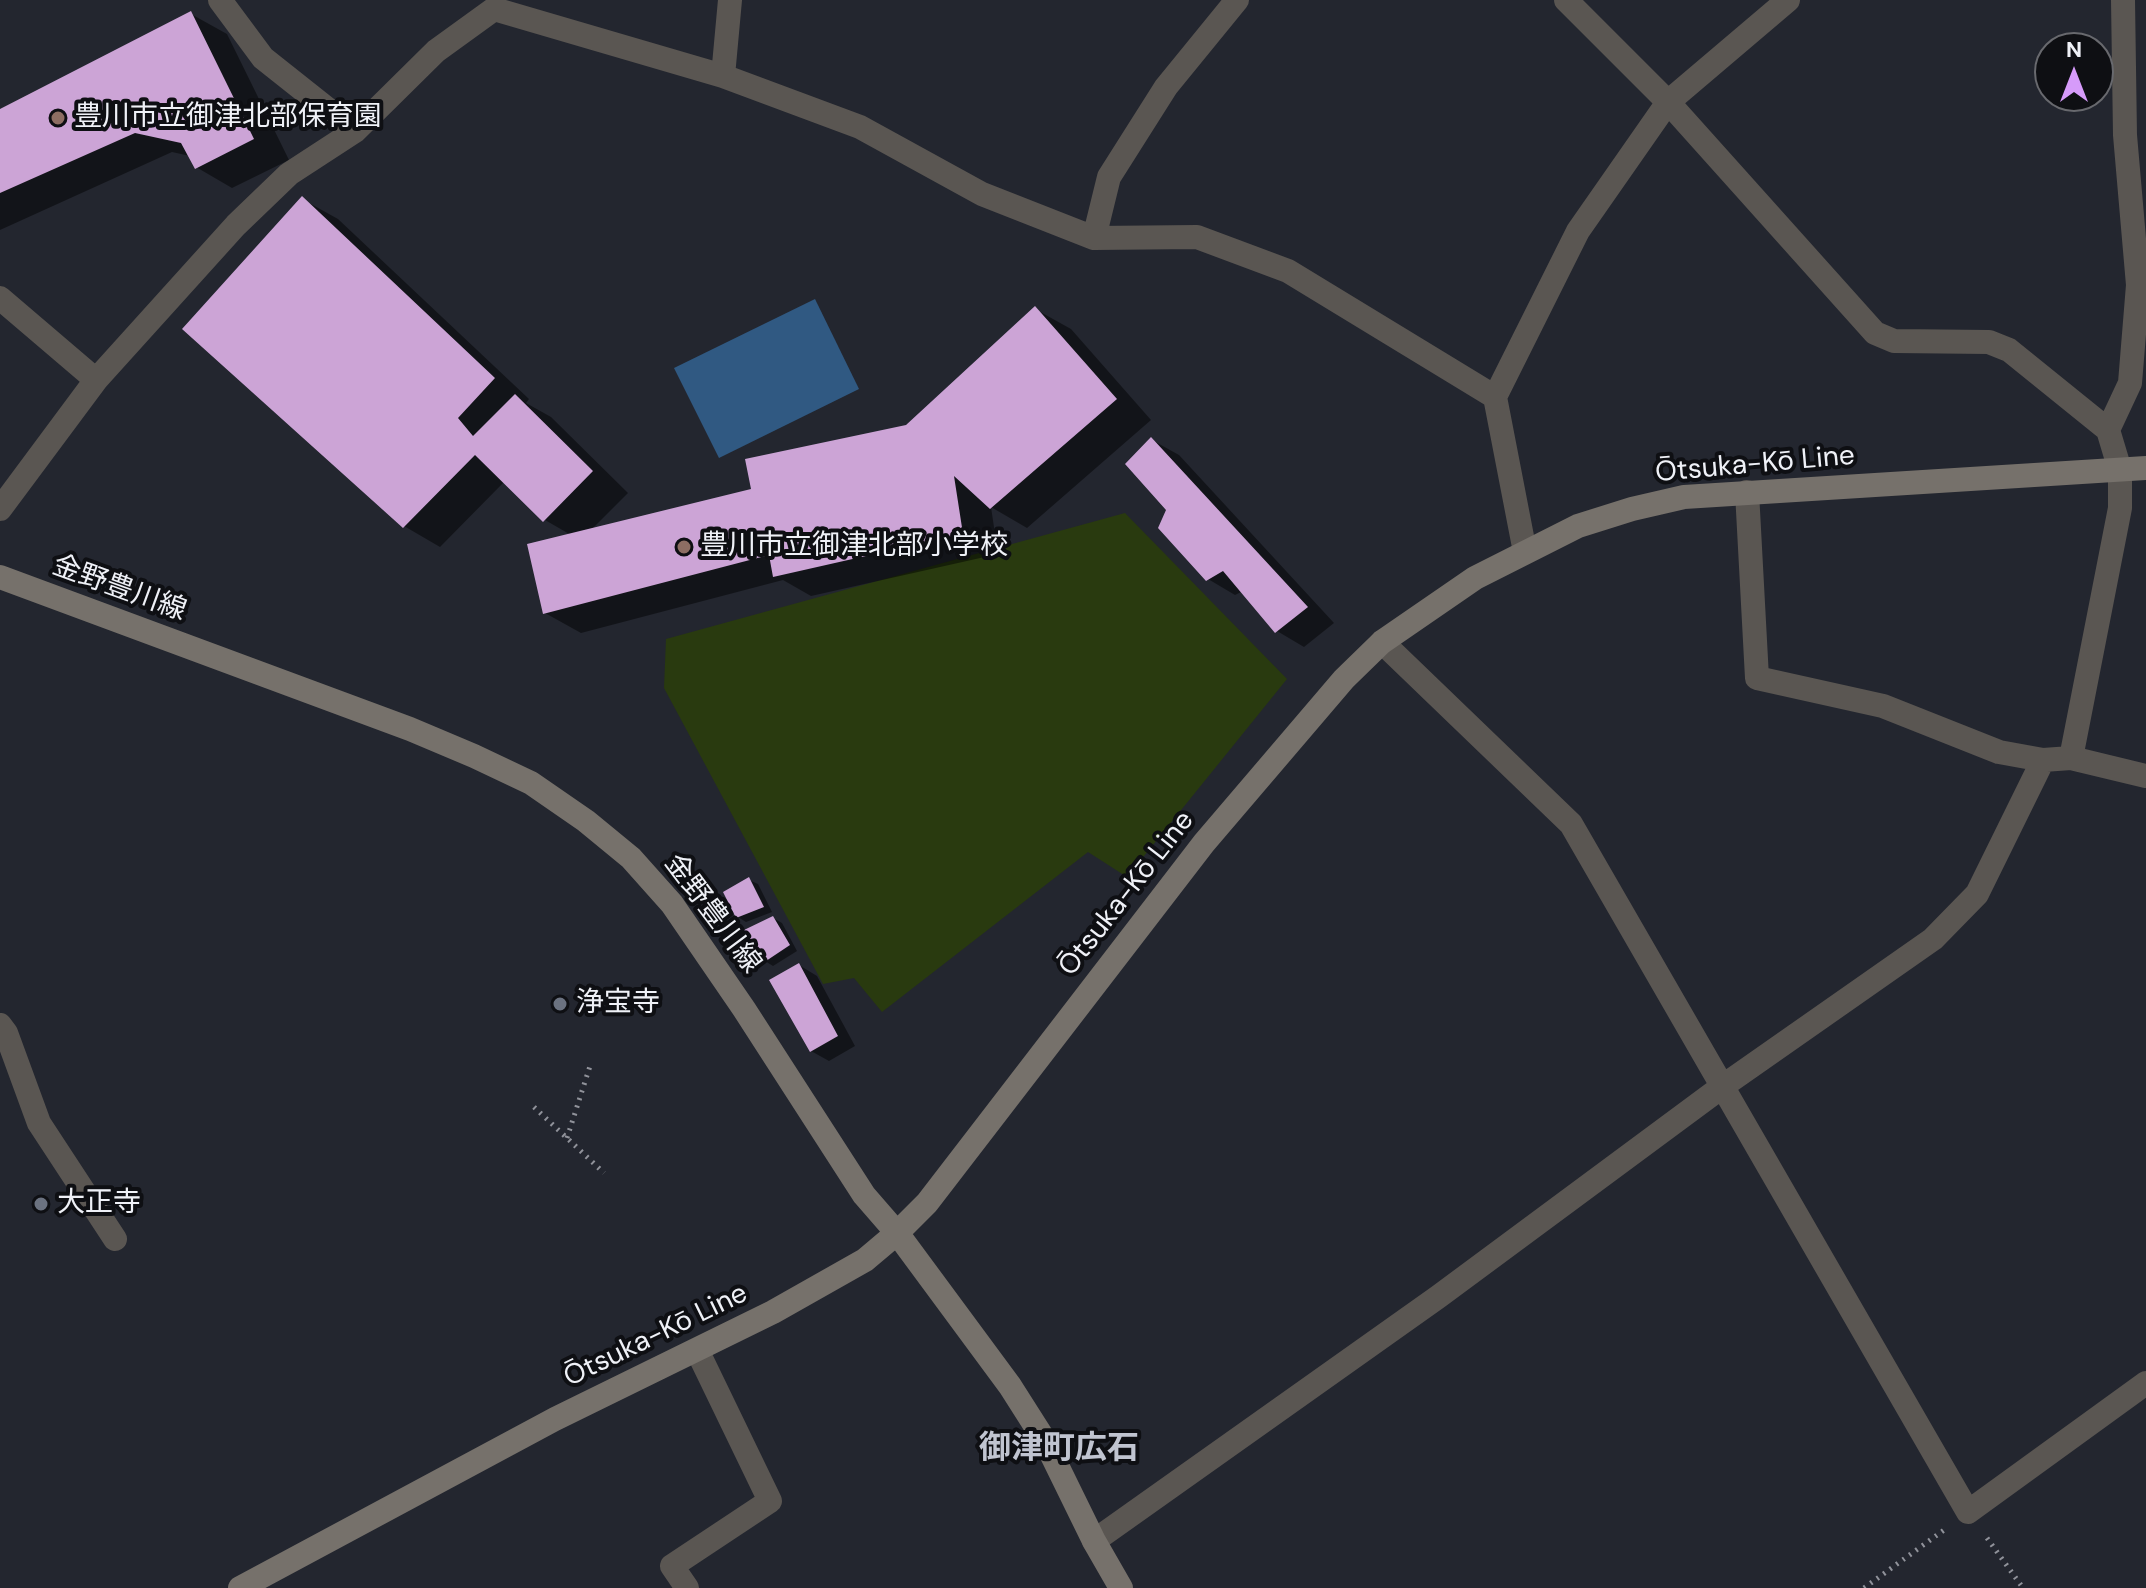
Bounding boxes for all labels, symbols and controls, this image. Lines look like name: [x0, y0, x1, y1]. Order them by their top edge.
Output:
north arrow: [2034, 32, 2114, 112]
text: N: [2066, 35, 2082, 64]
place label: 豊川市立御津北部保育園: [74, 101, 382, 135]
marker: 豊川市立御津北部保育園: [49, 109, 67, 127]
street label: Ōtsuka-Kō Line: [1654, 440, 1856, 490]
place label: 豊川市立御津北部小学校: [700, 530, 1008, 564]
marker: 豊川市立御津北部小学校: [675, 538, 693, 556]
street label: 金野豊川線: [47, 549, 191, 629]
street label: Ōtsuka-Kō Line: [1052, 805, 1202, 983]
street label: 金野豊川線: [656, 848, 768, 980]
place label: 浄宝寺: [576, 987, 660, 1021]
marker: 浄宝寺: [551, 995, 569, 1013]
place label: 大正寺: [57, 1187, 141, 1221]
marker: 大正寺: [32, 1195, 50, 1213]
street label: Ōtsuka-Kō Line: [559, 1277, 753, 1395]
district label: 御津町広石: [979, 1431, 1139, 1469]

